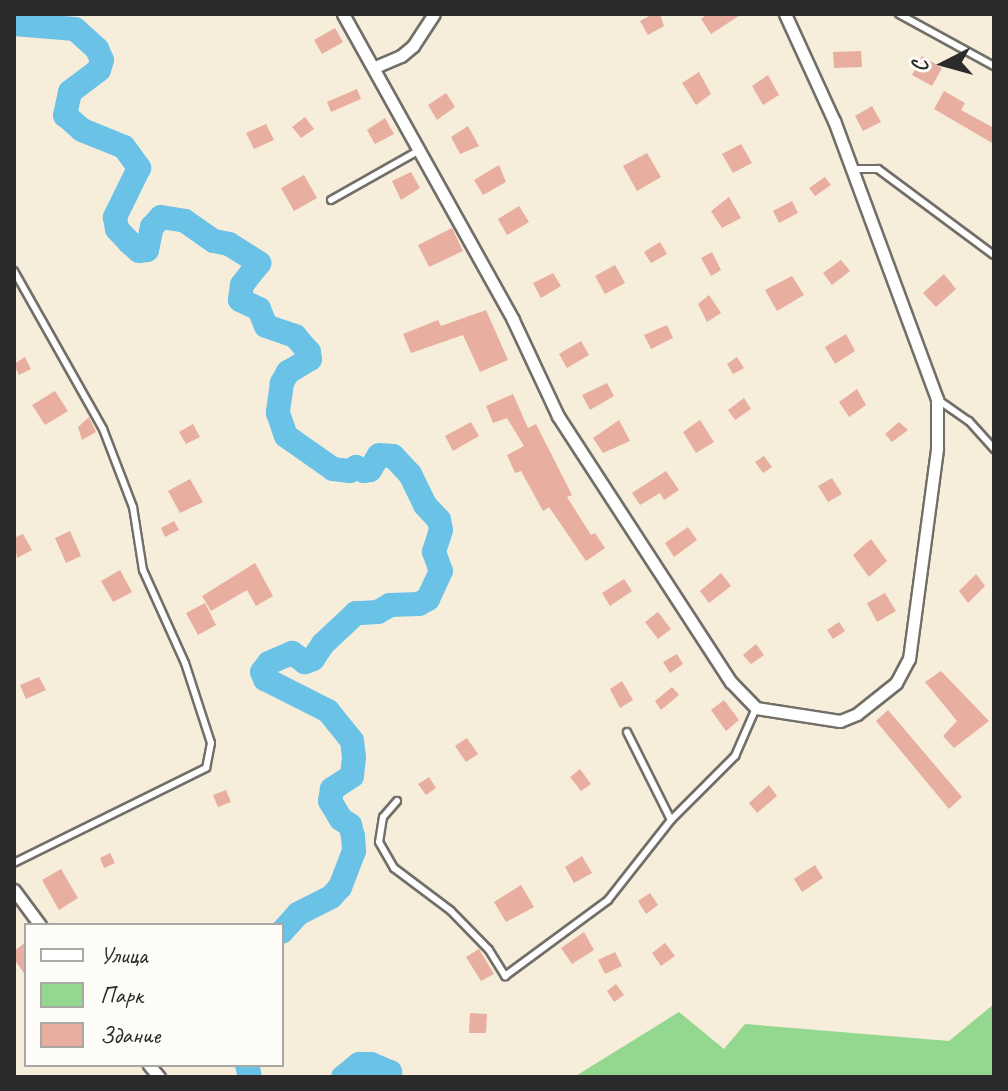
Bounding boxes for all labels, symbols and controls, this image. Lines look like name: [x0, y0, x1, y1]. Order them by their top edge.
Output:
north arrow: [904, 24, 984, 104]
text: С: [906, 60, 935, 73]
legend: [24, 923, 284, 1067]
text: Улица: [100, 940, 148, 970]
text: Парк: [100, 980, 143, 1010]
text: Здание: [100, 1020, 160, 1050]

